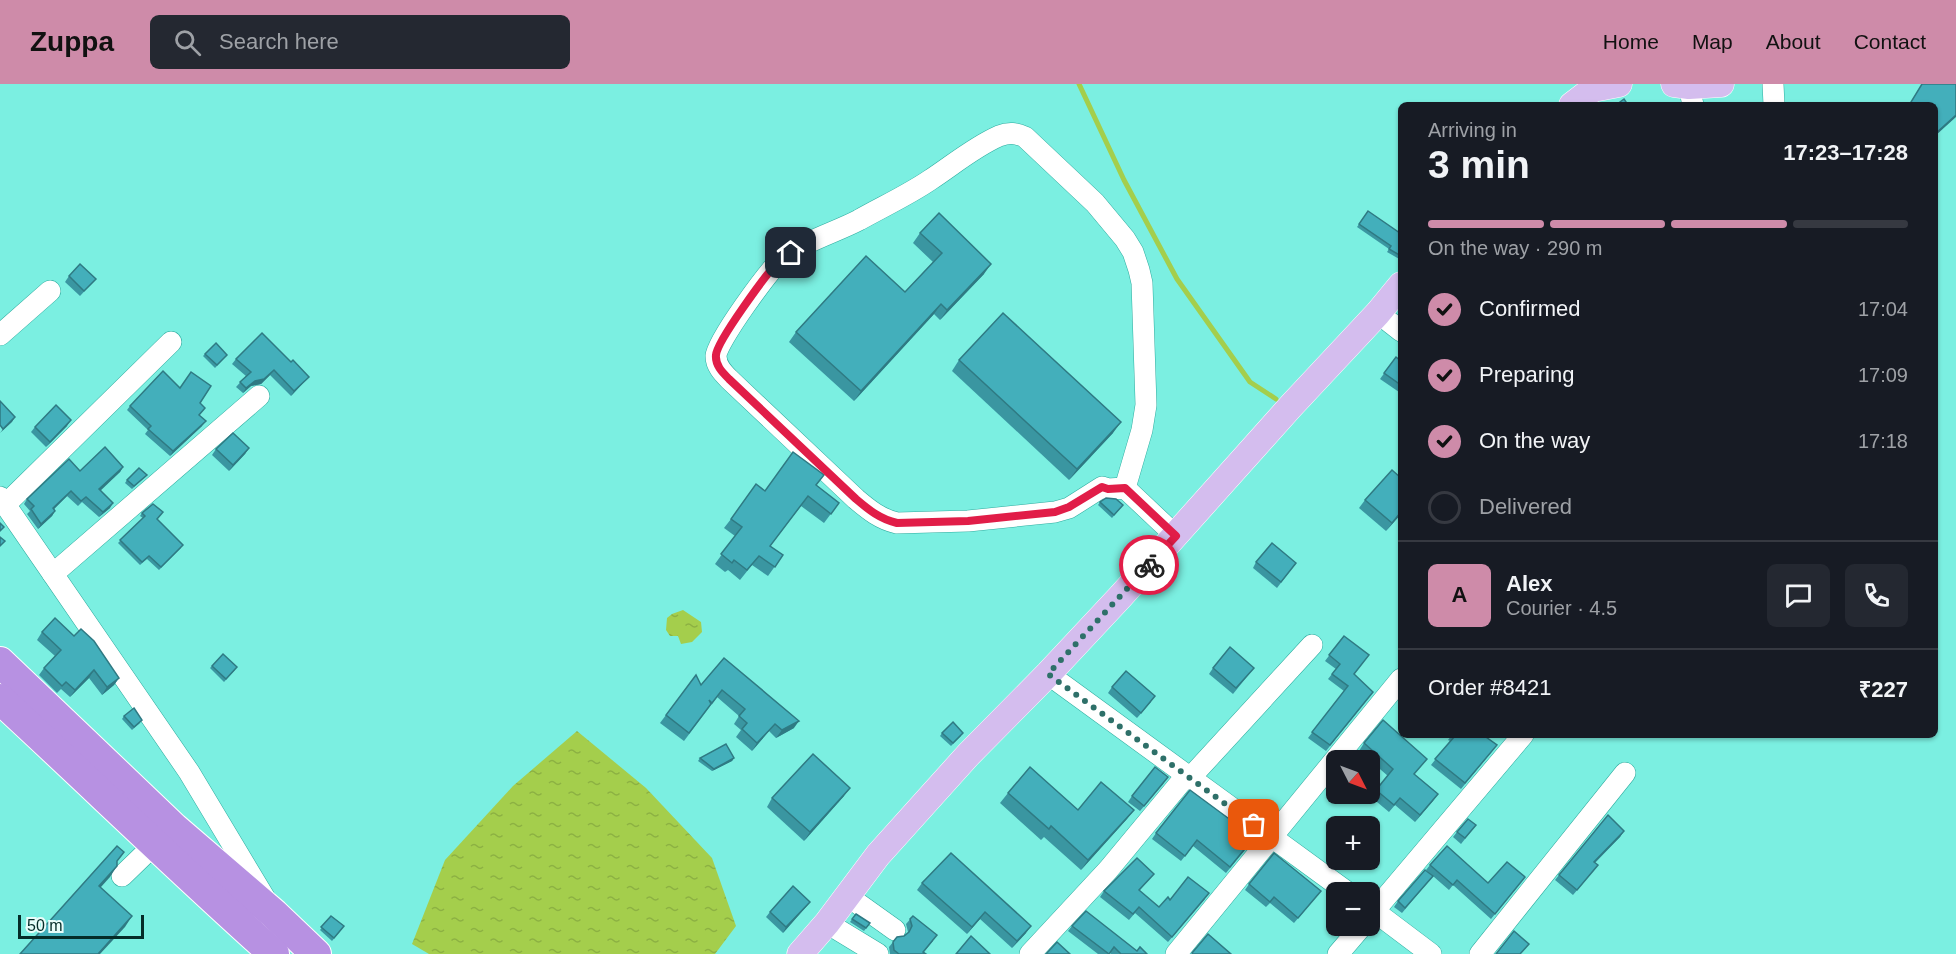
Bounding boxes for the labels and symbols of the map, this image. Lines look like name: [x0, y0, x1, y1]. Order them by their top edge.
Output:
pin: [765, 227, 816, 278]
courier: [1119, 535, 1179, 595]
north arrow: [1326, 750, 1380, 804]
pin: [1228, 799, 1279, 850]
scale bar: [18, 912, 144, 940]

